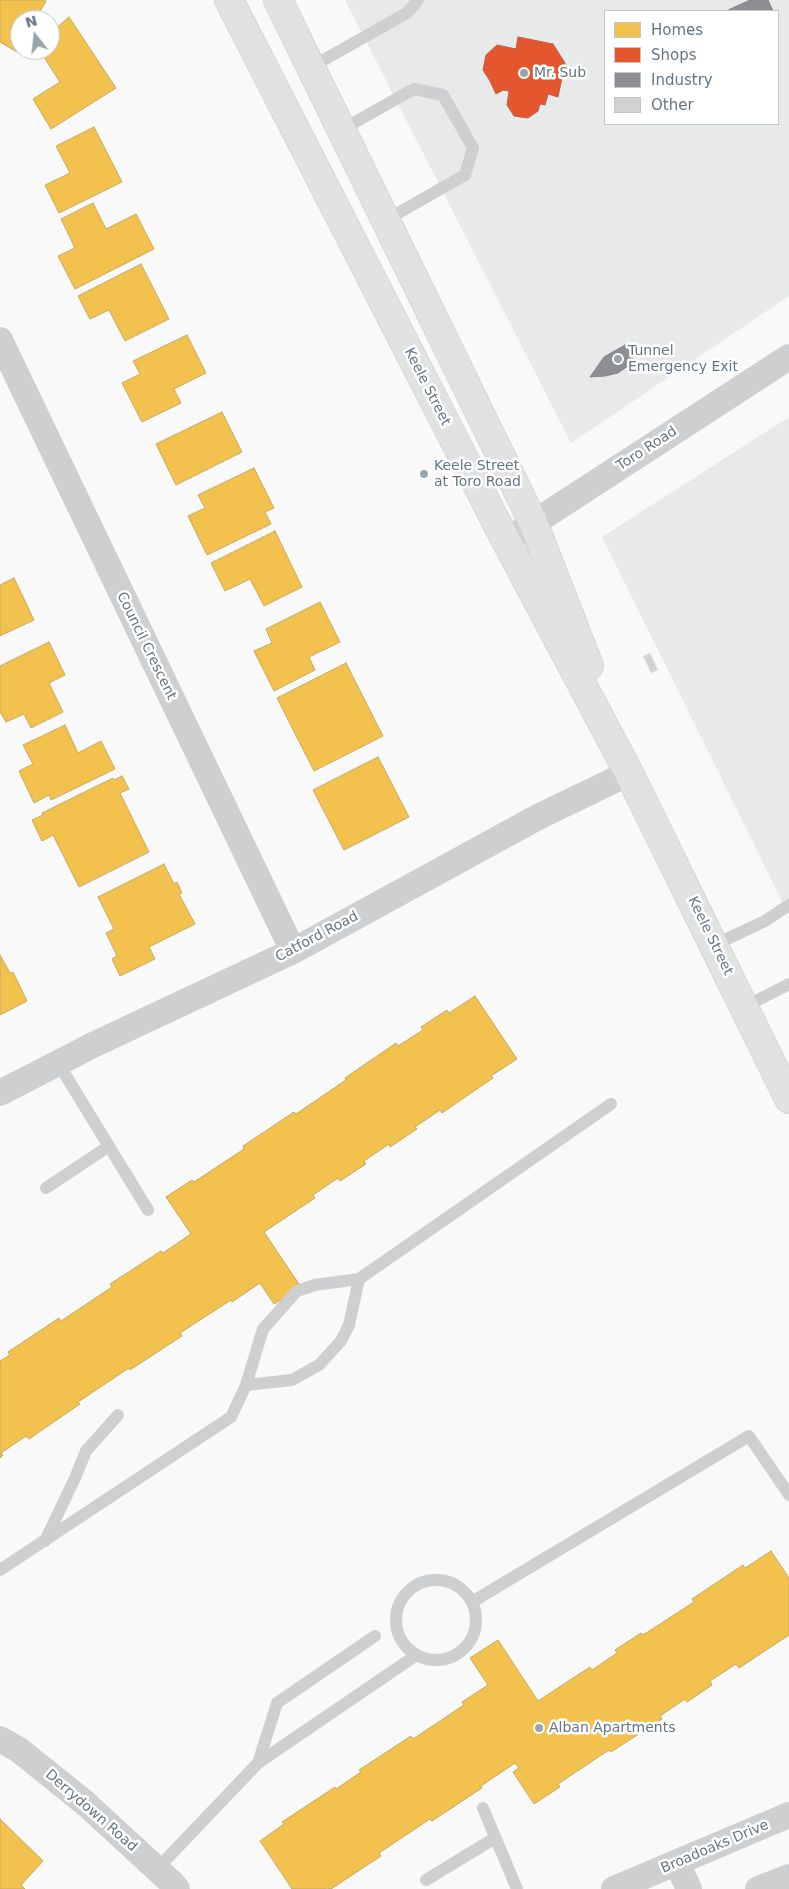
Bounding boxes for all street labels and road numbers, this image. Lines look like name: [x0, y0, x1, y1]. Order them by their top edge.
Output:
street label: Keele Street: [400, 345, 454, 429]
street label: Toro Road: [614, 423, 680, 475]
street label: Council Crescent: [113, 589, 179, 703]
street label: Keele Street: [684, 894, 736, 978]
street label: Catford Road: [273, 908, 361, 966]
street label: Derrydown Road: [42, 1767, 140, 1855]
street label: Broadoaks Drive: [659, 1817, 771, 1877]

